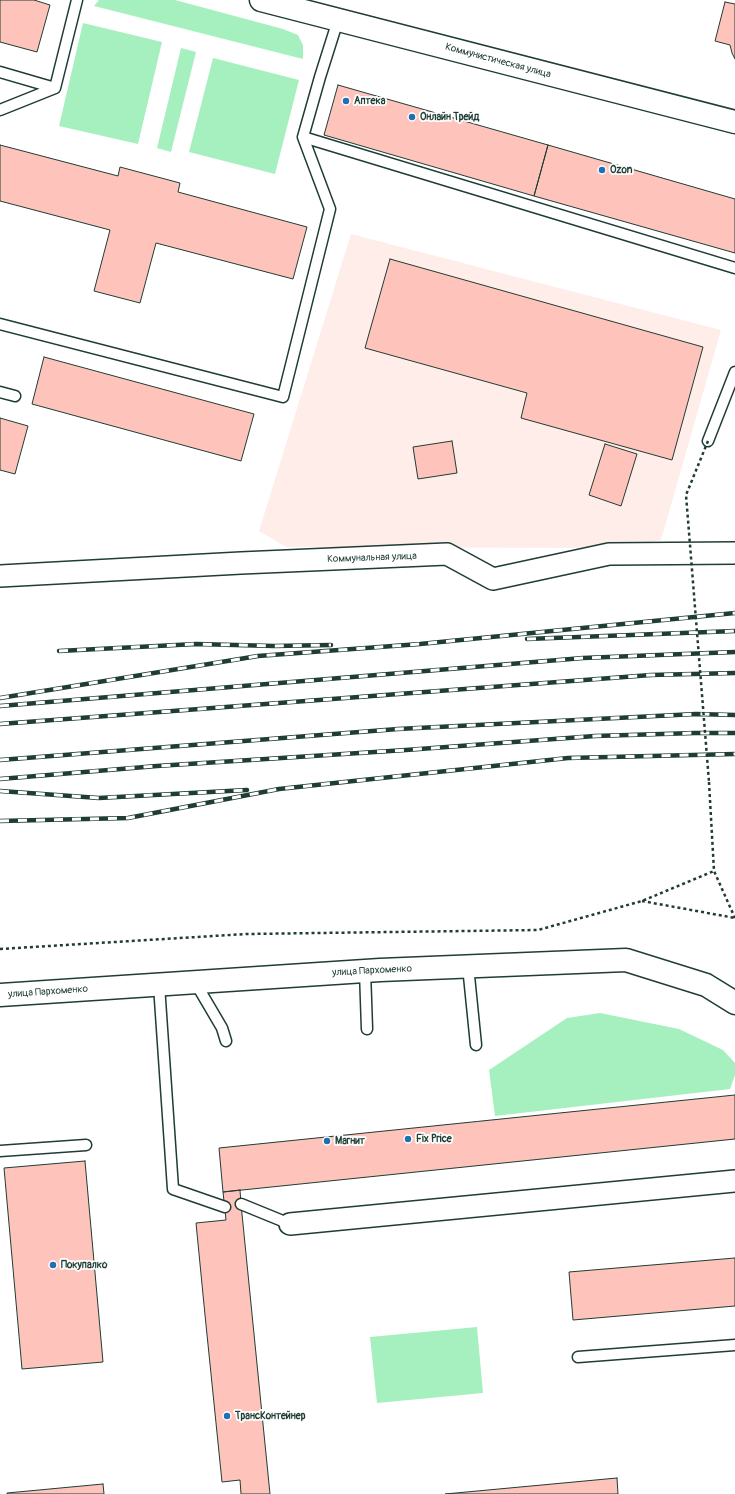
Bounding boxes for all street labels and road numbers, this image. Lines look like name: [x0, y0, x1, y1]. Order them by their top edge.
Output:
street label: Коммунистическая улица: [444, 41, 552, 81]
street label: Коммунальная улица: [327, 550, 417, 566]
street label: улица Пархоменко: [332, 963, 412, 979]
street label: улица Пархоменко: [8, 983, 88, 1001]

